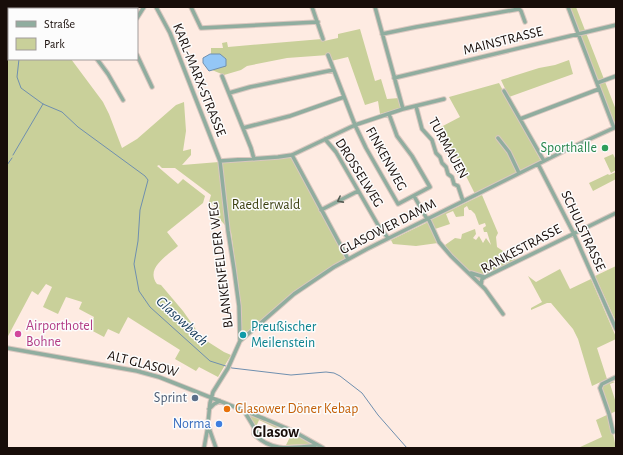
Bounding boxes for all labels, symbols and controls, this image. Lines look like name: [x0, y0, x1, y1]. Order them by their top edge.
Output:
legend: [8, 8, 138, 60]
text: Straße: [44, 18, 75, 30]
street label: KARL-MARX-STRASSE: [170, 21, 228, 139]
street label: MAINSTRASSE: [462, 24, 544, 58]
text: Park: [44, 38, 65, 50]
street label: TURMAUEN: [426, 115, 470, 181]
street label: FINKENWEG: [363, 125, 409, 193]
street label: DROSSELWEG: [332, 136, 386, 210]
place label: Sporthalle: [540, 141, 597, 155]
marker: Sporthalle: [600, 143, 610, 153]
street label: SCHULSTRASSE: [558, 189, 608, 274]
one-way arrow: [337, 196, 344, 203]
street label: GLASOWER DAMM: [338, 197, 438, 257]
park label: Raedlerwald: [232, 198, 300, 212]
street label: BLANKENFELDER WEG: [206, 201, 236, 329]
street label: RANKESTRASSE: [478, 222, 564, 276]
water label: Glasowbach: [153, 293, 211, 349]
place label: Airporthotel Bohne: [26, 319, 93, 349]
place label: Preußischer Meilenstein: [251, 320, 317, 350]
marker: Airporthotel Bohne: [13, 329, 23, 339]
marker: Preußischer Meilenstein: [238, 330, 248, 340]
street label: ALT GLASOW: [106, 348, 180, 380]
place label: Sprint: [154, 391, 188, 405]
marker: Sprint: [190, 393, 200, 403]
place label: Glasower Döner Kebap: [235, 402, 358, 416]
marker: Glasower Döner Kebap: [222, 404, 232, 414]
place label: Norma: [173, 417, 212, 431]
marker: Norma: [214, 419, 224, 429]
district label: Glasow: [253, 424, 300, 440]

